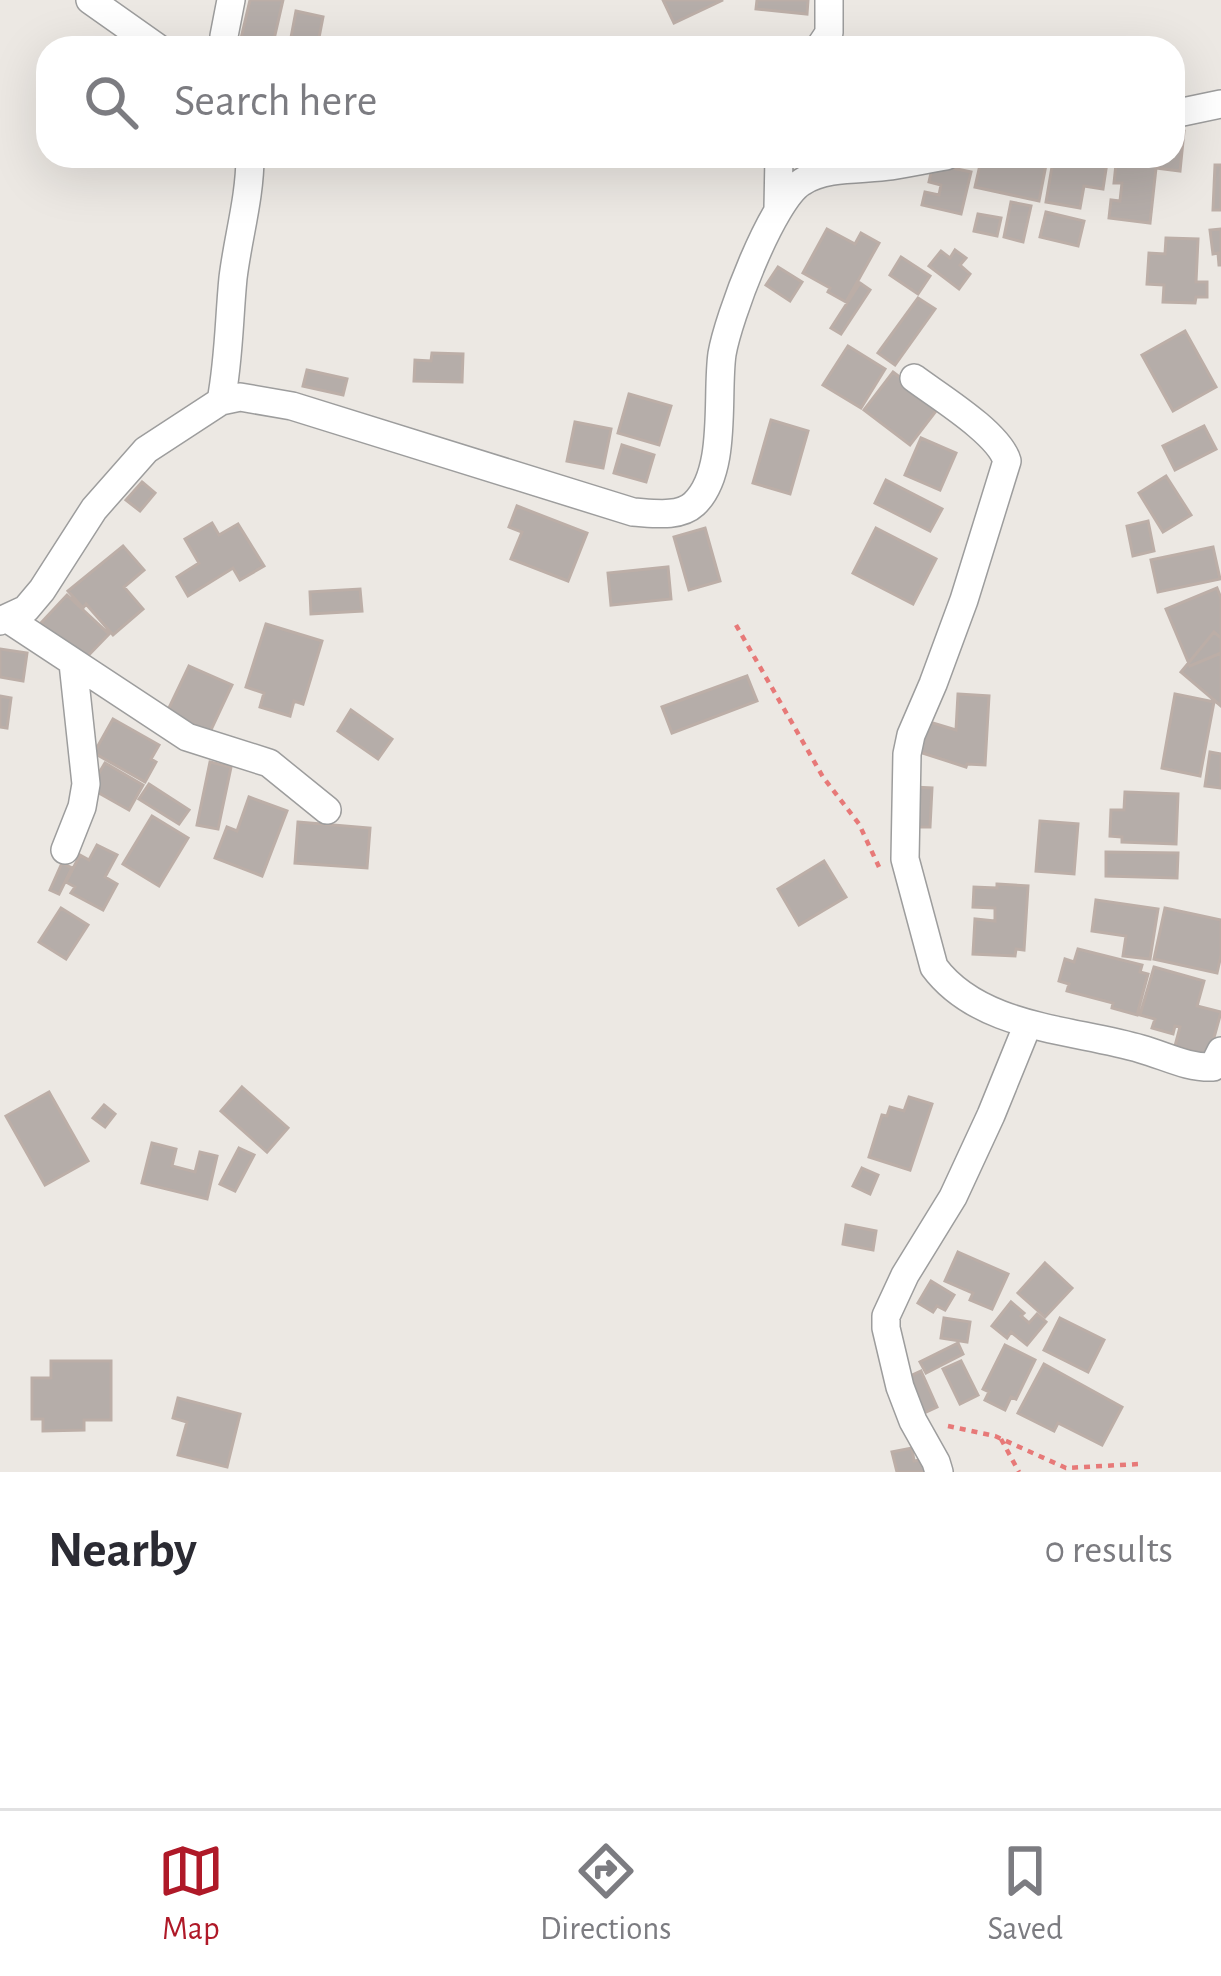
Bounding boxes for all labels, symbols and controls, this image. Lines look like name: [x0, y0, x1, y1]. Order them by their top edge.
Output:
search box: [36, 36, 1185, 168]
icon: search: [78, 69, 144, 135]
text: Search here: [174, 79, 377, 124]
text: Nearby: [48, 1525, 197, 1576]
text: 0 results: [1045, 1531, 1173, 1570]
tab: Map: [158, 1838, 224, 1950]
tab: Directions: [540, 1838, 671, 1950]
tab: Saved: [987, 1838, 1063, 1950]

